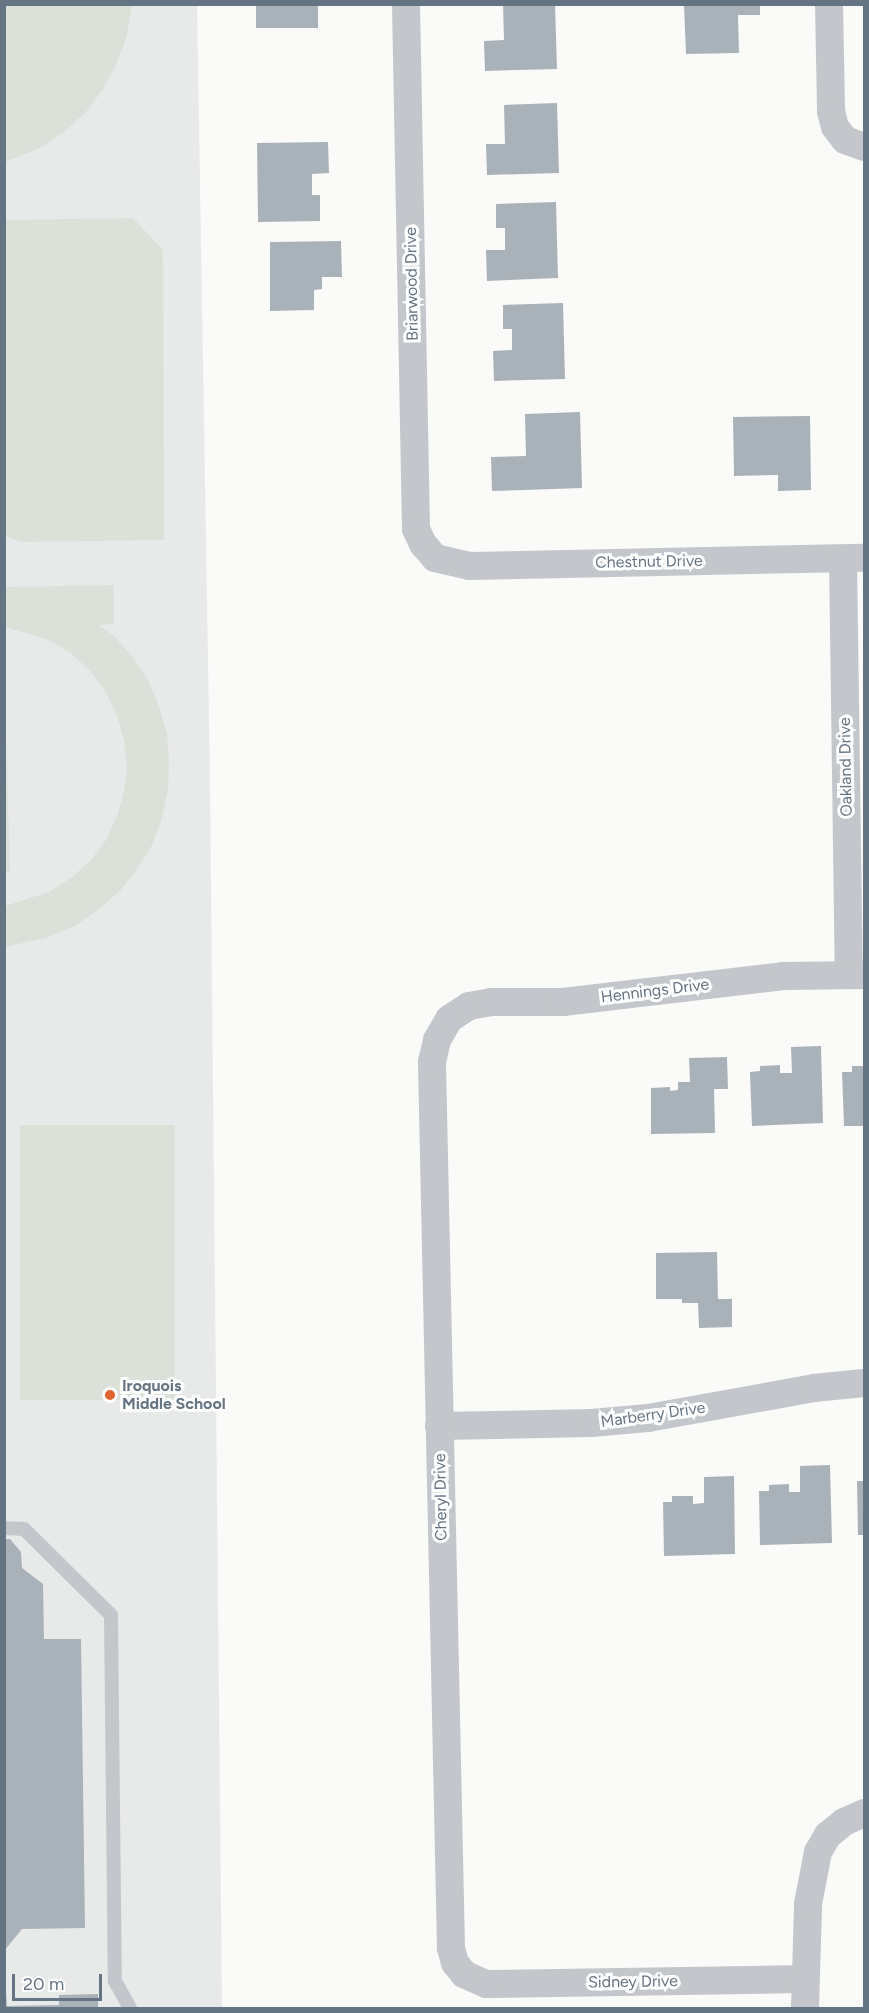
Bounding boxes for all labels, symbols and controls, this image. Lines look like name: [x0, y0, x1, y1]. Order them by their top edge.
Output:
street label: Briarwood Drive: [401, 227, 423, 341]
street label: Chestnut Drive: [595, 551, 703, 573]
street label: Oakland Drive: [836, 717, 856, 817]
street label: Hennings Drive: [600, 975, 710, 1007]
place label: Iroquois Middle School: [122, 1376, 226, 1414]
marker: Iroquois Middle School: [103, 1388, 117, 1402]
street label: Marberry Drive: [599, 1398, 707, 1432]
street label: Cheryl Drive: [431, 1453, 451, 1541]
scale bar: [15, 1962, 105, 2000]
street label: Sidney Drive: [588, 1972, 678, 1992]
text: 20 m: [23, 1973, 64, 1995]

